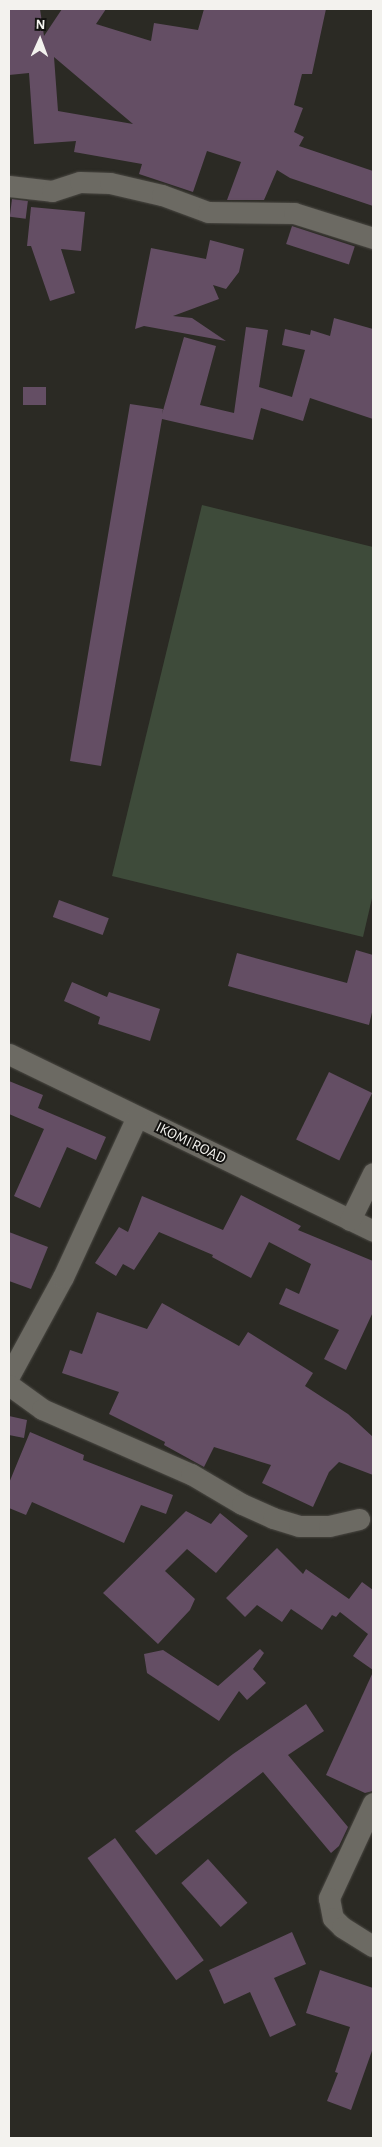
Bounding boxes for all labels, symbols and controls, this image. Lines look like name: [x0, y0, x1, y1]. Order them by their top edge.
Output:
north arrow: [15, 15, 65, 65]
text: N: [35, 18, 46, 32]
street label: IKOMI ROAD: [153, 1118, 229, 1168]

